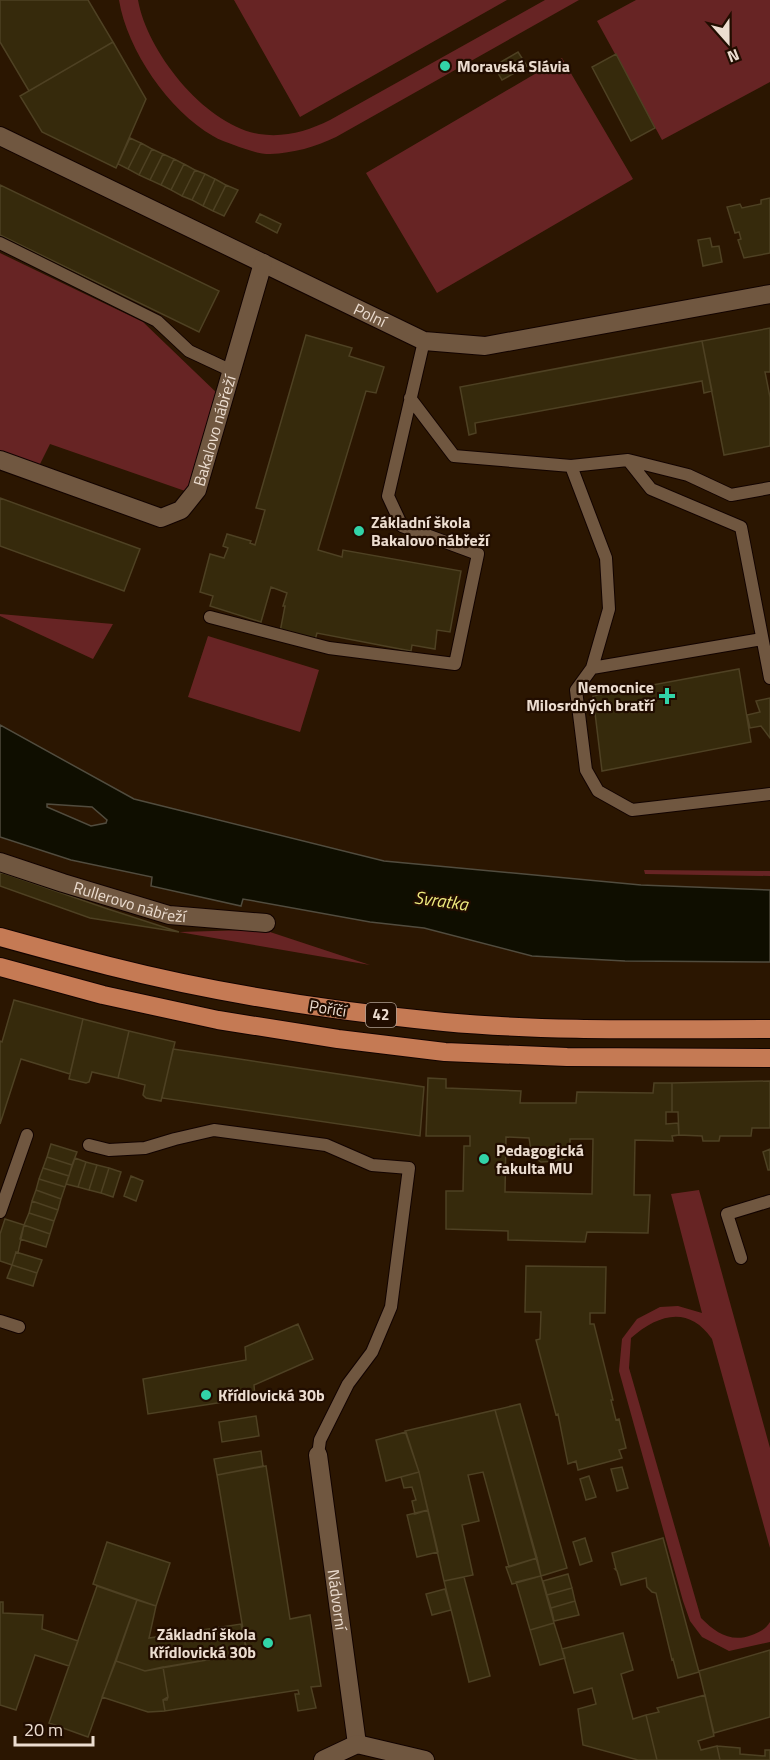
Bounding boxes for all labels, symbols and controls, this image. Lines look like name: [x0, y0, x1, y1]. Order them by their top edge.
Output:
north arrow: [698, 12, 758, 72]
text: N: [724, 43, 743, 69]
place label: Moravská Slávia: [457, 54, 570, 78]
marker: Moravská Slávia: [438, 59, 452, 73]
street label: Polní: [350, 297, 392, 334]
street label: Bakalovo nábřeží: [187, 371, 242, 489]
place label: Základní škola Bakalovo nábřeží: [371, 510, 491, 552]
marker: Základní škola Bakalovo nábřeží: [352, 524, 366, 538]
place label: Nemocnice Milosrdných bratří: [526, 675, 656, 717]
marker: Nemocnice Milosrdných bratří: [658, 687, 676, 705]
street label: Rullerovo nábřeží: [70, 875, 188, 928]
water label: Svratka: [412, 883, 471, 918]
street label: Poříčí: [308, 993, 350, 1023]
road number: 42: [366, 1003, 396, 1027]
place label: Pedagogická fakulta MU: [496, 1138, 584, 1180]
marker: Pedagogická fakulta MU: [477, 1152, 491, 1166]
place label: Křídlovická 30b: [218, 1383, 325, 1407]
marker: Křídlovická 30b: [199, 1388, 213, 1402]
street label: Nádvorní: [322, 1568, 354, 1633]
place label: Základní škola Křídlovická 30b: [149, 1622, 256, 1664]
marker: Základní škola Křídlovická 30b: [261, 1636, 275, 1650]
scale bar: [15, 1709, 93, 1747]
text: 20 m: [24, 1716, 63, 1743]

